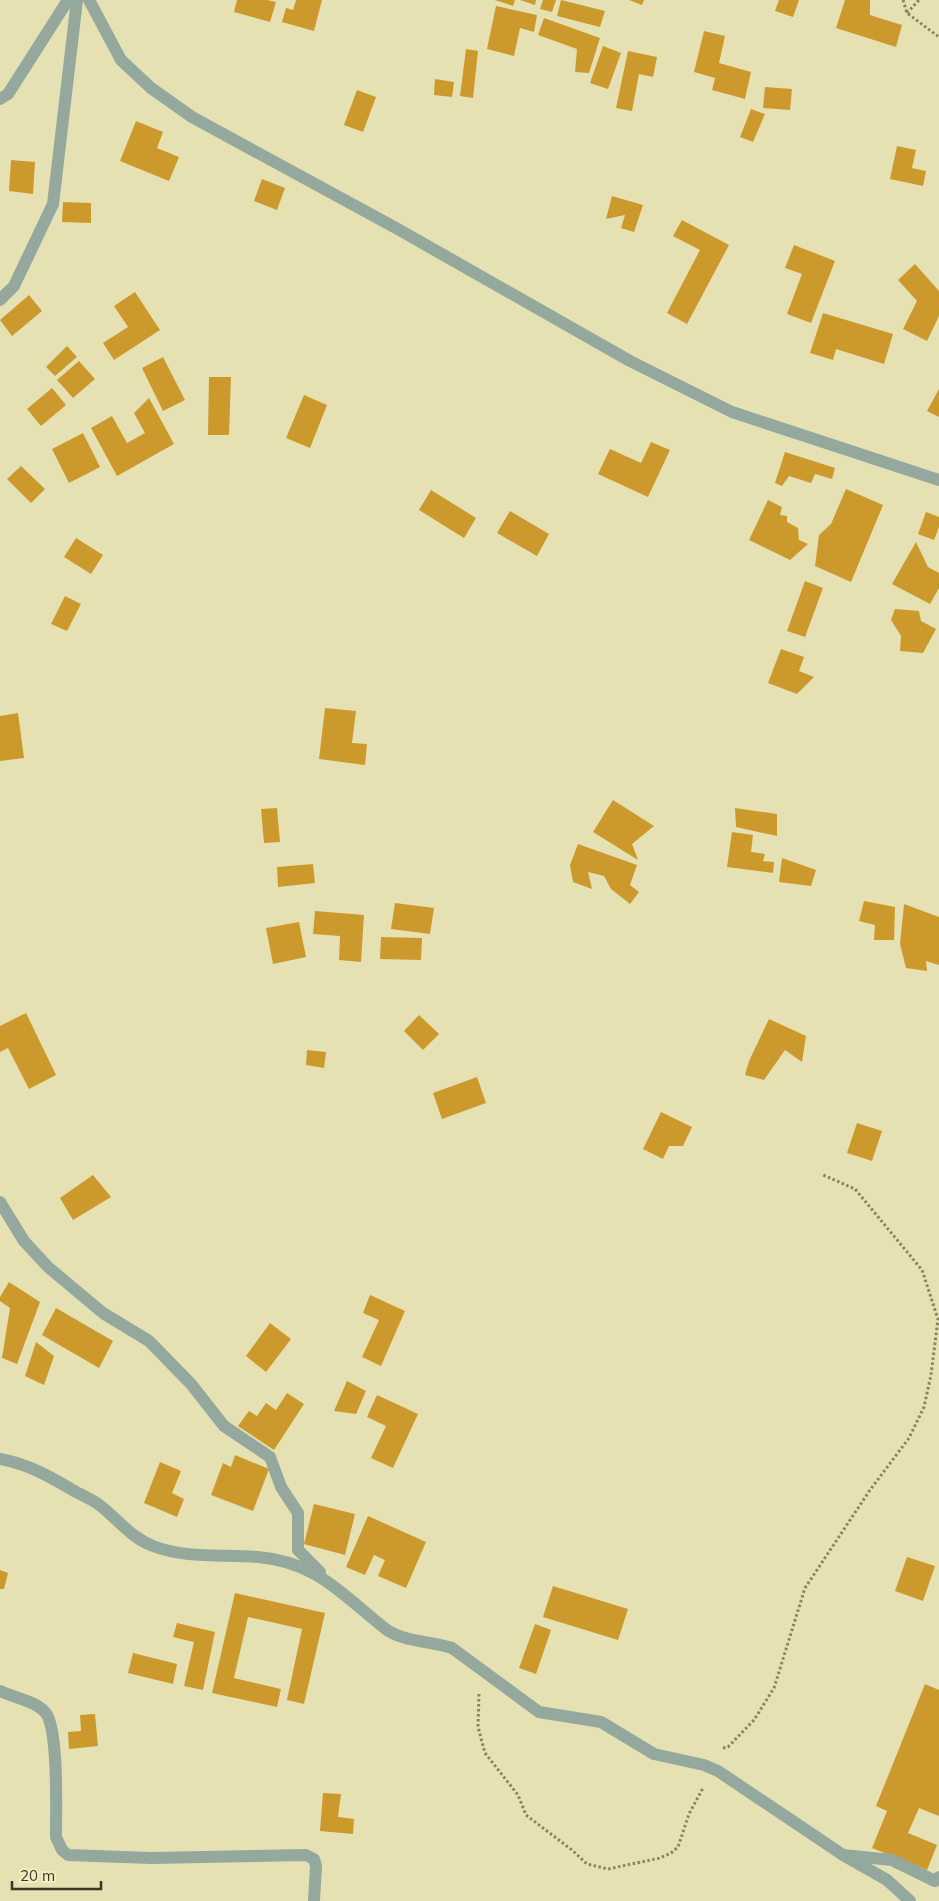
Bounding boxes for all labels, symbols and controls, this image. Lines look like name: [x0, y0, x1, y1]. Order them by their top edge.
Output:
scale bar: [12, 1858, 101, 1890]
text: 20 m: [20, 1866, 55, 1885]

